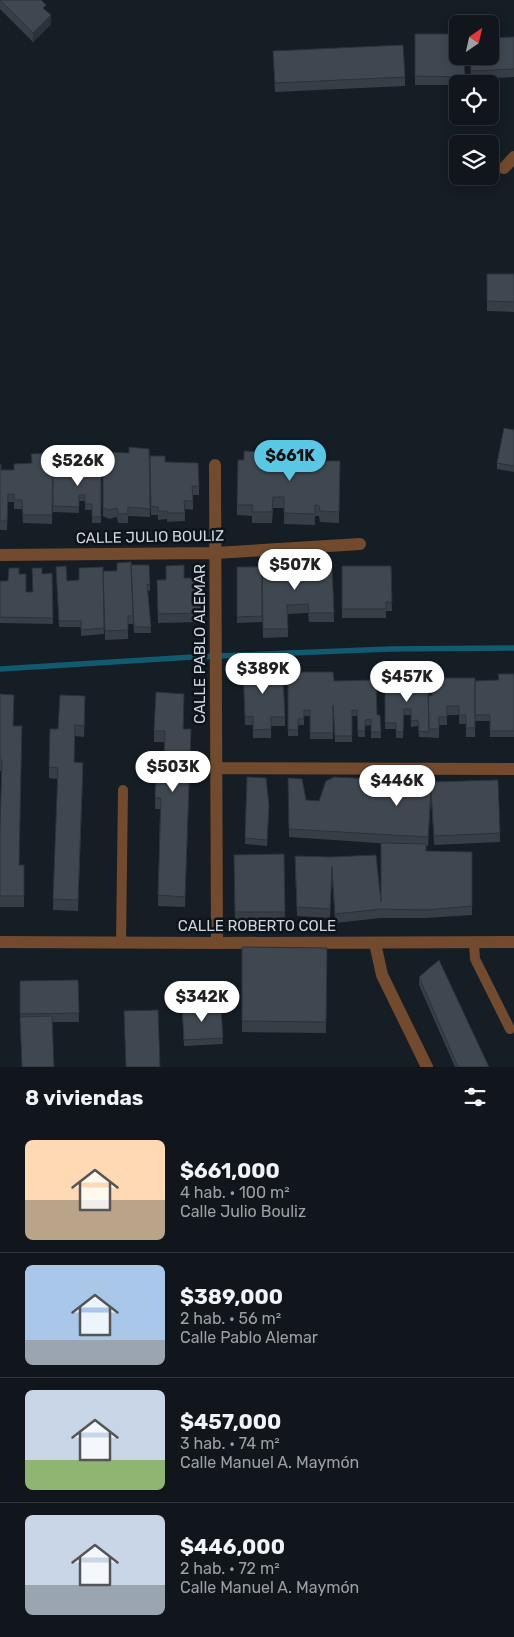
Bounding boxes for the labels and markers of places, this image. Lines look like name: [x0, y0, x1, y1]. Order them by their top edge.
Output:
pin: $661K: [255, 440, 325, 482]
pin: $526K: [43, 444, 113, 487]
pin: $507K: [260, 548, 330, 591]
pin: $389K: [228, 652, 298, 695]
pin: $457K: [372, 660, 442, 703]
pin: $503K: [138, 750, 208, 793]
pin: $446K: [362, 764, 432, 807]
pin: $342K: [167, 980, 237, 1023]

